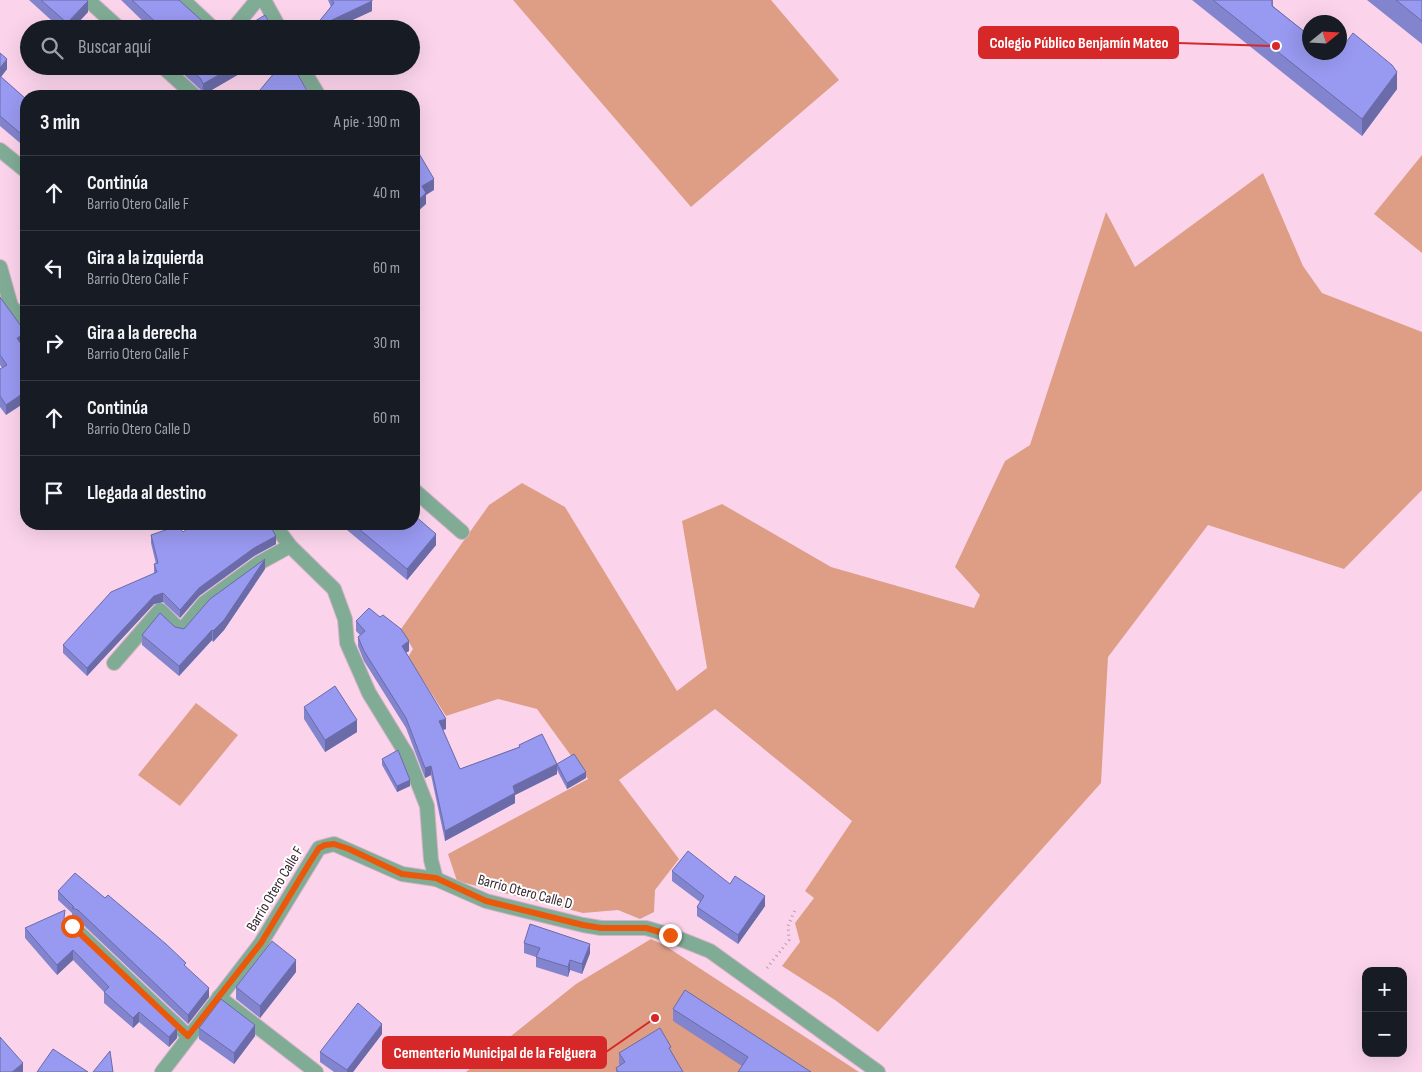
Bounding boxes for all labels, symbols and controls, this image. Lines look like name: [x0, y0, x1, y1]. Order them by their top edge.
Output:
north arrow: [1302, 15, 1347, 60]
search box: [20, 20, 420, 75]
callout: Colegio Público Benjamín Mateo: [979, 27, 1178, 58]
icon: search: [38, 34, 66, 62]
text: Colegio Público Benjamín Mateo: [989, 34, 1169, 53]
text: Buscar aquí: [78, 36, 151, 59]
text: 3 min: [40, 110, 80, 135]
text: A pie · 190 m: [334, 113, 400, 132]
text: Continúa: [87, 172, 148, 195]
icon: ahead: [40, 179, 68, 207]
text: 40 m: [373, 184, 400, 203]
text: Barrio Otero Calle F: [87, 195, 189, 214]
text: Gira a la izquierda: [87, 247, 204, 270]
icon: left: [40, 254, 68, 282]
text: 60 m: [373, 259, 400, 278]
text: Barrio Otero Calle F: [87, 270, 189, 289]
text: Gira a la derecha: [87, 322, 197, 345]
icon: right: [40, 329, 68, 357]
text: 30 m: [373, 334, 400, 353]
text: Barrio Otero Calle F: [87, 345, 189, 364]
text: Continúa: [87, 397, 148, 420]
icon: ahead: [40, 404, 68, 432]
text: 60 m: [373, 409, 400, 428]
text: Barrio Otero Calle D: [87, 420, 191, 439]
icon: arrive: [40, 479, 68, 507]
text: Llegada al destino: [87, 482, 206, 505]
street label: Barrio Otero Calle F: [242, 843, 308, 935]
street label: Barrio Otero Calle D: [476, 870, 574, 914]
route start: [61, 915, 84, 938]
route end: [659, 924, 682, 947]
map controls: [1362, 967, 1407, 1057]
button: +: [1362, 967, 1407, 1012]
button: −: [1362, 1012, 1407, 1057]
callout: Cementerio Municipal de la Felguera: [383, 1037, 606, 1068]
text: Cementerio Municipal de la Felguera: [394, 1044, 596, 1063]

